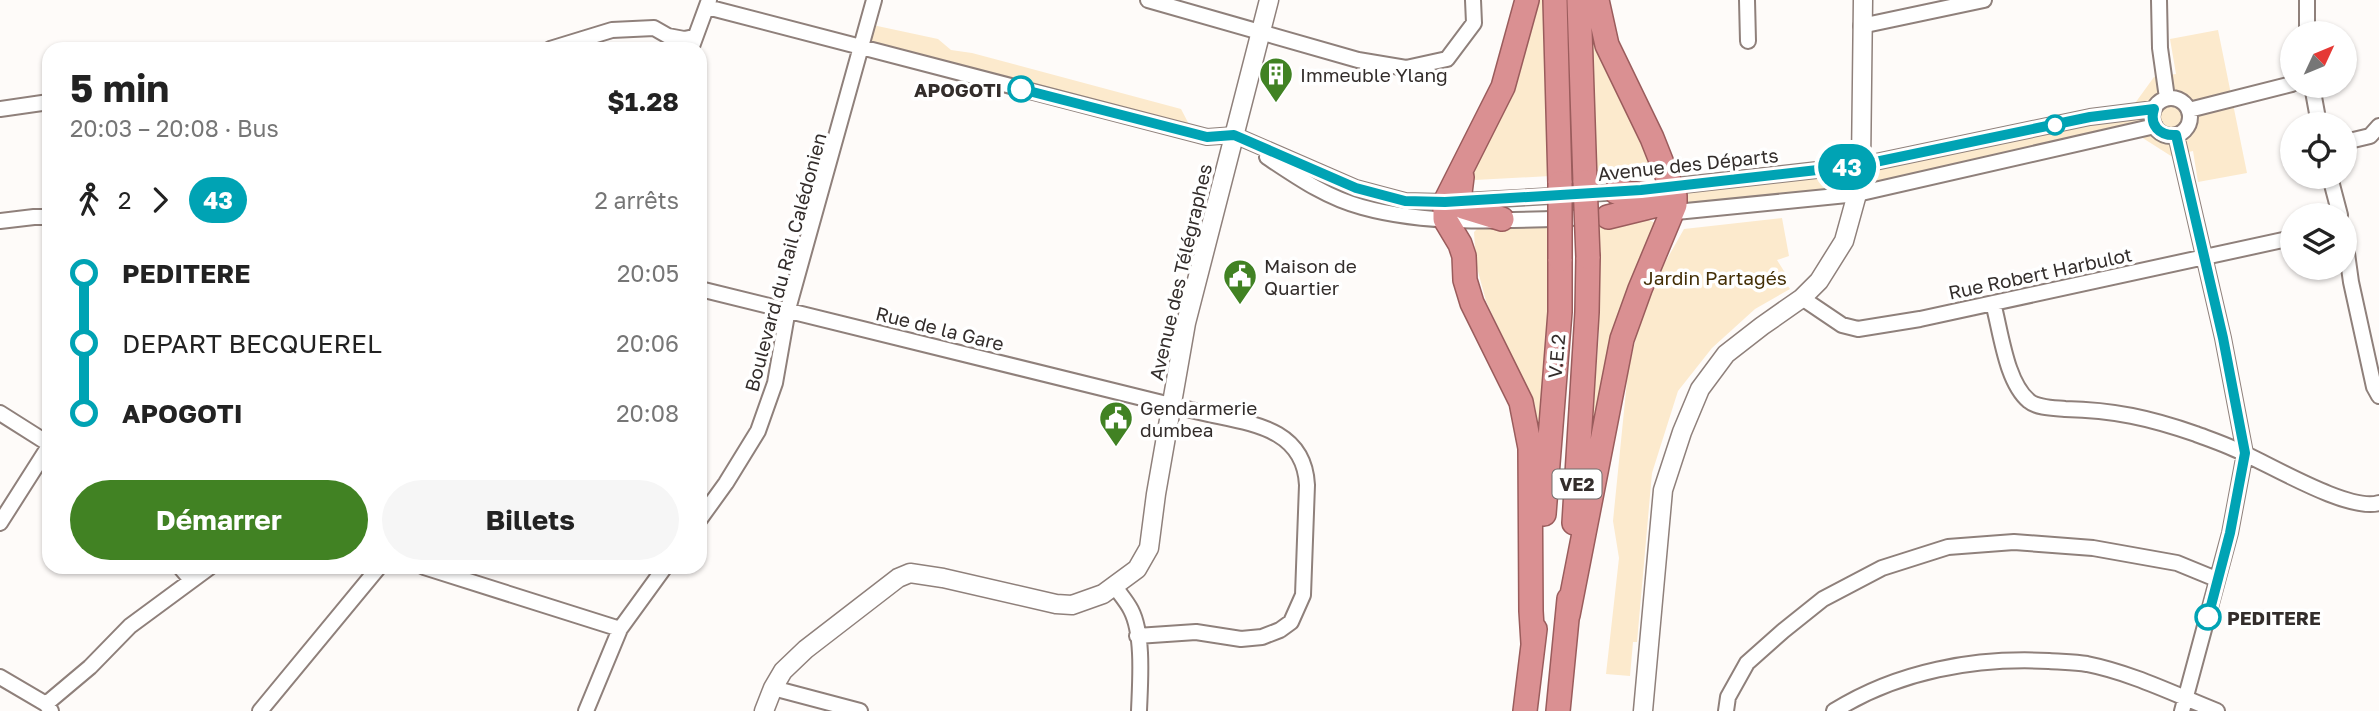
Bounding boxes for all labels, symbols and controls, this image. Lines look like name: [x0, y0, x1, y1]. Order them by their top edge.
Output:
north arrow: [2280, 21, 2357, 98]
map controls: [2280, 21, 2357, 280]
building icon: Immeuble Ylang: [1257, 55, 1295, 104]
place label: Immeuble Ylang: [1300, 63, 1448, 86]
text: 5 min: [70, 65, 169, 110]
marker: APOGOTI: [1008, 76, 1034, 102]
place label: APOGOTI: [914, 78, 1002, 101]
text: $1.28: [607, 86, 679, 117]
button: locate: [2280, 112, 2357, 189]
text: 20:03 – 20:08 · Bus: [70, 114, 279, 142]
unlabelled marker: [2045, 115, 2065, 135]
street label: Boulevard du Rail Calédonien: [739, 130, 831, 394]
street label: Avenue des Départs: [1597, 143, 1779, 185]
line badge: 43: [1815, 144, 1878, 190]
text: 43: [1832, 152, 1862, 181]
street label: Avenue des Télégraphes: [1144, 162, 1216, 382]
icon: walk: [70, 181, 108, 219]
icon: forward: [141, 181, 179, 219]
text: 43: [203, 185, 233, 214]
text: 2: [118, 186, 131, 214]
text: 2 arrêts: [594, 186, 679, 214]
button: layers: [2280, 203, 2357, 280]
street label: Rue Robert Harbulot: [1946, 242, 2134, 304]
place label: Maison de Quartier: [1264, 254, 1357, 299]
public building icon: Maison de Quartier: [1221, 257, 1259, 306]
text: PEDITERE: [122, 258, 251, 289]
text: 20:05: [617, 259, 679, 287]
park label: Jardin Partagés: [1643, 266, 1787, 289]
street label: Rue de la Gare: [874, 301, 1006, 355]
text: DEPART BECQUEREL: [122, 328, 382, 359]
text: 20:06: [616, 329, 679, 357]
street label: V.E.2: [1543, 333, 1569, 379]
place label: Gendarmerie dumbea: [1140, 396, 1257, 441]
text: APOGOTI: [122, 398, 243, 429]
text: 20:08: [616, 399, 679, 427]
public building icon: Gendarmerie dumbea: [1097, 399, 1135, 448]
road number: VE2: [1552, 470, 1602, 498]
button: Démarrer: [70, 480, 368, 560]
button: Billets: [382, 480, 679, 560]
marker: PEDITERE: [2195, 604, 2221, 630]
place label: PEDITERE: [2227, 606, 2321, 629]

